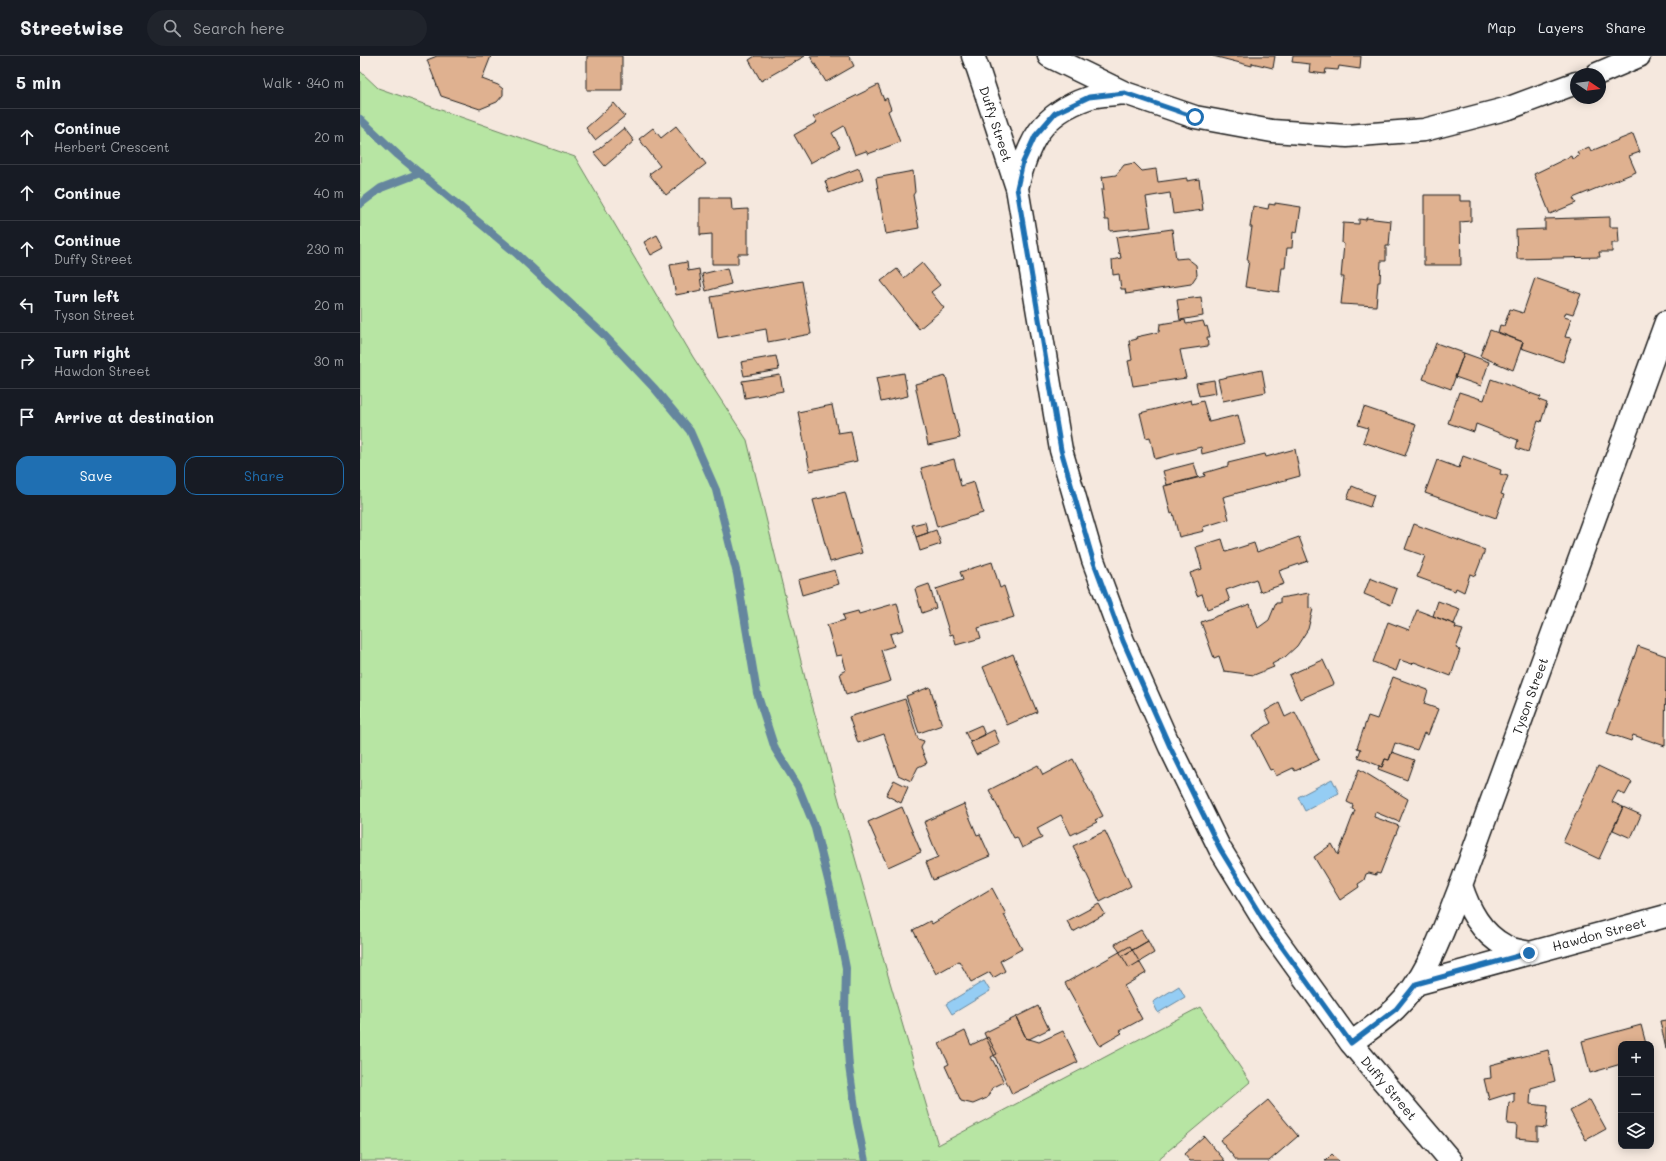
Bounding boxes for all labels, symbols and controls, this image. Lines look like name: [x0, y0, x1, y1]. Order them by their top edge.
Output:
search box: [147, 10, 427, 46]
text: Streetwise: [20, 15, 123, 40]
icon: search: [161, 17, 183, 39]
text: Search here: [193, 18, 285, 38]
text: Map: [1487, 18, 1516, 37]
text: Layers: [1538, 18, 1584, 37]
text: Share: [1606, 18, 1646, 37]
north arrow: [1570, 68, 1606, 104]
text: 5 min: [16, 71, 61, 93]
text: Walk · 340 m: [263, 74, 344, 91]
street label: Duffy Street: [976, 84, 1017, 164]
route start: [1186, 108, 1204, 126]
text: Continue: [54, 118, 121, 138]
icon: ahead: [16, 126, 38, 148]
text: 20 m: [314, 128, 344, 145]
text: Herbert Crescent: [54, 138, 169, 155]
icon: ahead: [16, 182, 38, 204]
text: Continue: [54, 183, 121, 203]
text: 40 m: [314, 184, 344, 201]
text: Continue: [54, 230, 121, 250]
icon: ahead: [16, 238, 38, 260]
text: 230 m: [307, 240, 344, 257]
text: Duffy Street: [54, 250, 132, 267]
text: Turn left: [54, 286, 119, 306]
icon: left: [16, 294, 38, 316]
text: 20 m: [314, 296, 344, 313]
text: Tyson Street: [54, 306, 135, 323]
text: Turn right: [54, 342, 131, 362]
icon: right: [16, 350, 38, 372]
text: 30 m: [314, 352, 344, 369]
text: Hawdon Street: [54, 362, 150, 379]
icon: arrive: [16, 406, 38, 428]
text: Arrive at destination: [54, 407, 214, 427]
button: Save: [16, 456, 176, 495]
button: Share: [184, 456, 344, 495]
street label: Tyson Street: [1508, 655, 1551, 737]
street label: Hawdon Street: [1550, 913, 1648, 954]
route end: [1520, 944, 1538, 962]
map controls: [1618, 1041, 1654, 1149]
button: +: [1618, 1041, 1654, 1077]
street label: Duffy Street: [1358, 1052, 1421, 1123]
button: −: [1618, 1077, 1654, 1113]
button: layers: [1618, 1113, 1654, 1149]

